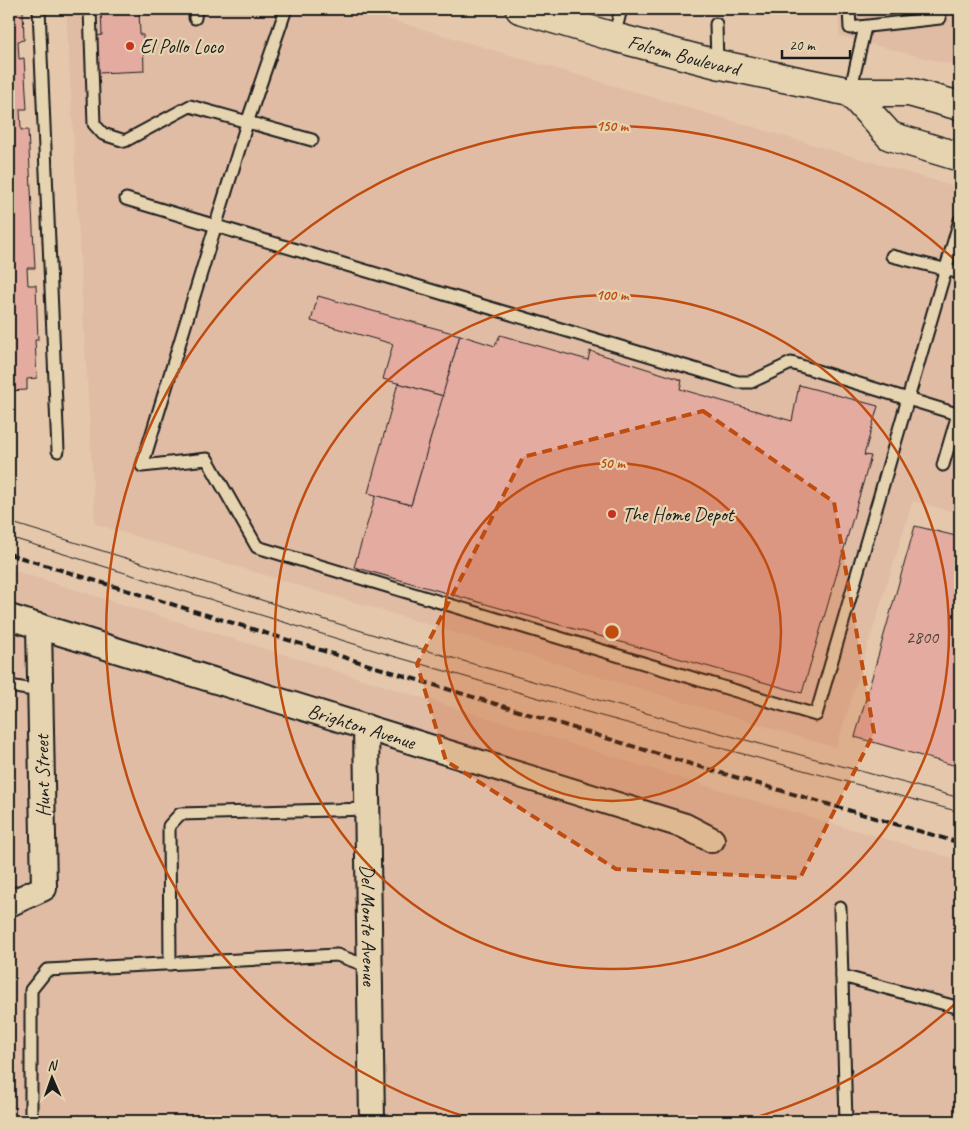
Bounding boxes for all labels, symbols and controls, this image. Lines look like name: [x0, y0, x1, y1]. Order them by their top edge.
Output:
scale bar: [782, 28, 849, 60]
street label: Folsom Boulevard: [625, 29, 744, 82]
place label: El Pollo Loco: [140, 34, 224, 59]
text: 20 m: [789, 36, 816, 55]
marker: El Pollo Loco: [124, 40, 136, 52]
text: 150 m: [596, 117, 630, 136]
text: 100 m: [596, 286, 630, 305]
text: 50 m: [599, 454, 626, 473]
place label: The Home Depot: [622, 502, 736, 527]
marker: The Home Depot: [606, 508, 618, 520]
centre of rings: [603, 623, 621, 641]
house number: 2800: [906, 626, 940, 648]
street label: Brighton Avenue: [305, 698, 420, 755]
street label: Hunt Street: [29, 732, 56, 817]
street label: Del Monte Avenue: [355, 864, 382, 987]
north arrow: [28, 1052, 78, 1102]
text: N: [47, 1057, 59, 1074]

